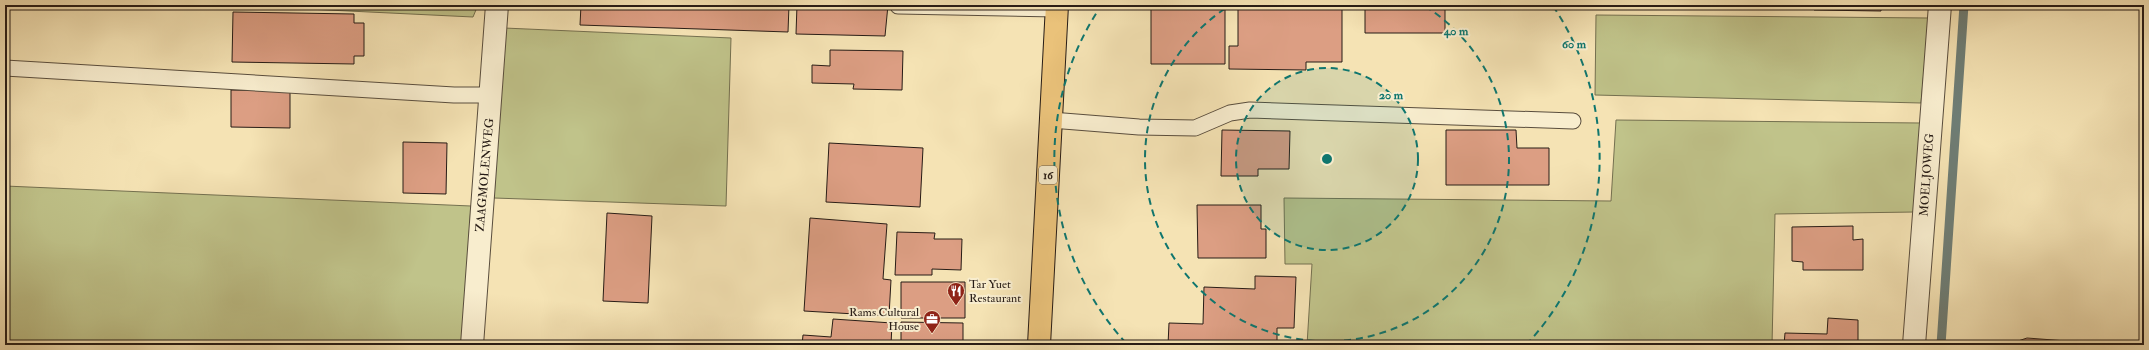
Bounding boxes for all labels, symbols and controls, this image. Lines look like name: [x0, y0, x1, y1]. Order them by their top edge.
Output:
text: 40 m: [1443, 24, 1469, 39]
text: 60 m: [1562, 37, 1587, 52]
text: 20 m: [1379, 88, 1404, 103]
street label: ZAAGMOLENWEG: [473, 117, 497, 233]
street label: MOELJOWEG: [1917, 133, 1937, 217]
centre of rings: [1320, 152, 1334, 166]
road number: 16: [1039, 166, 1057, 184]
place label: Tar Yuet Restaurant: [969, 277, 1021, 306]
restaurant icon: Tar Yuet Restaurant: [946, 281, 966, 306]
place label: Rams Cultural House: [849, 305, 919, 334]
office icon: Rams Cultural House: [922, 309, 942, 334]

